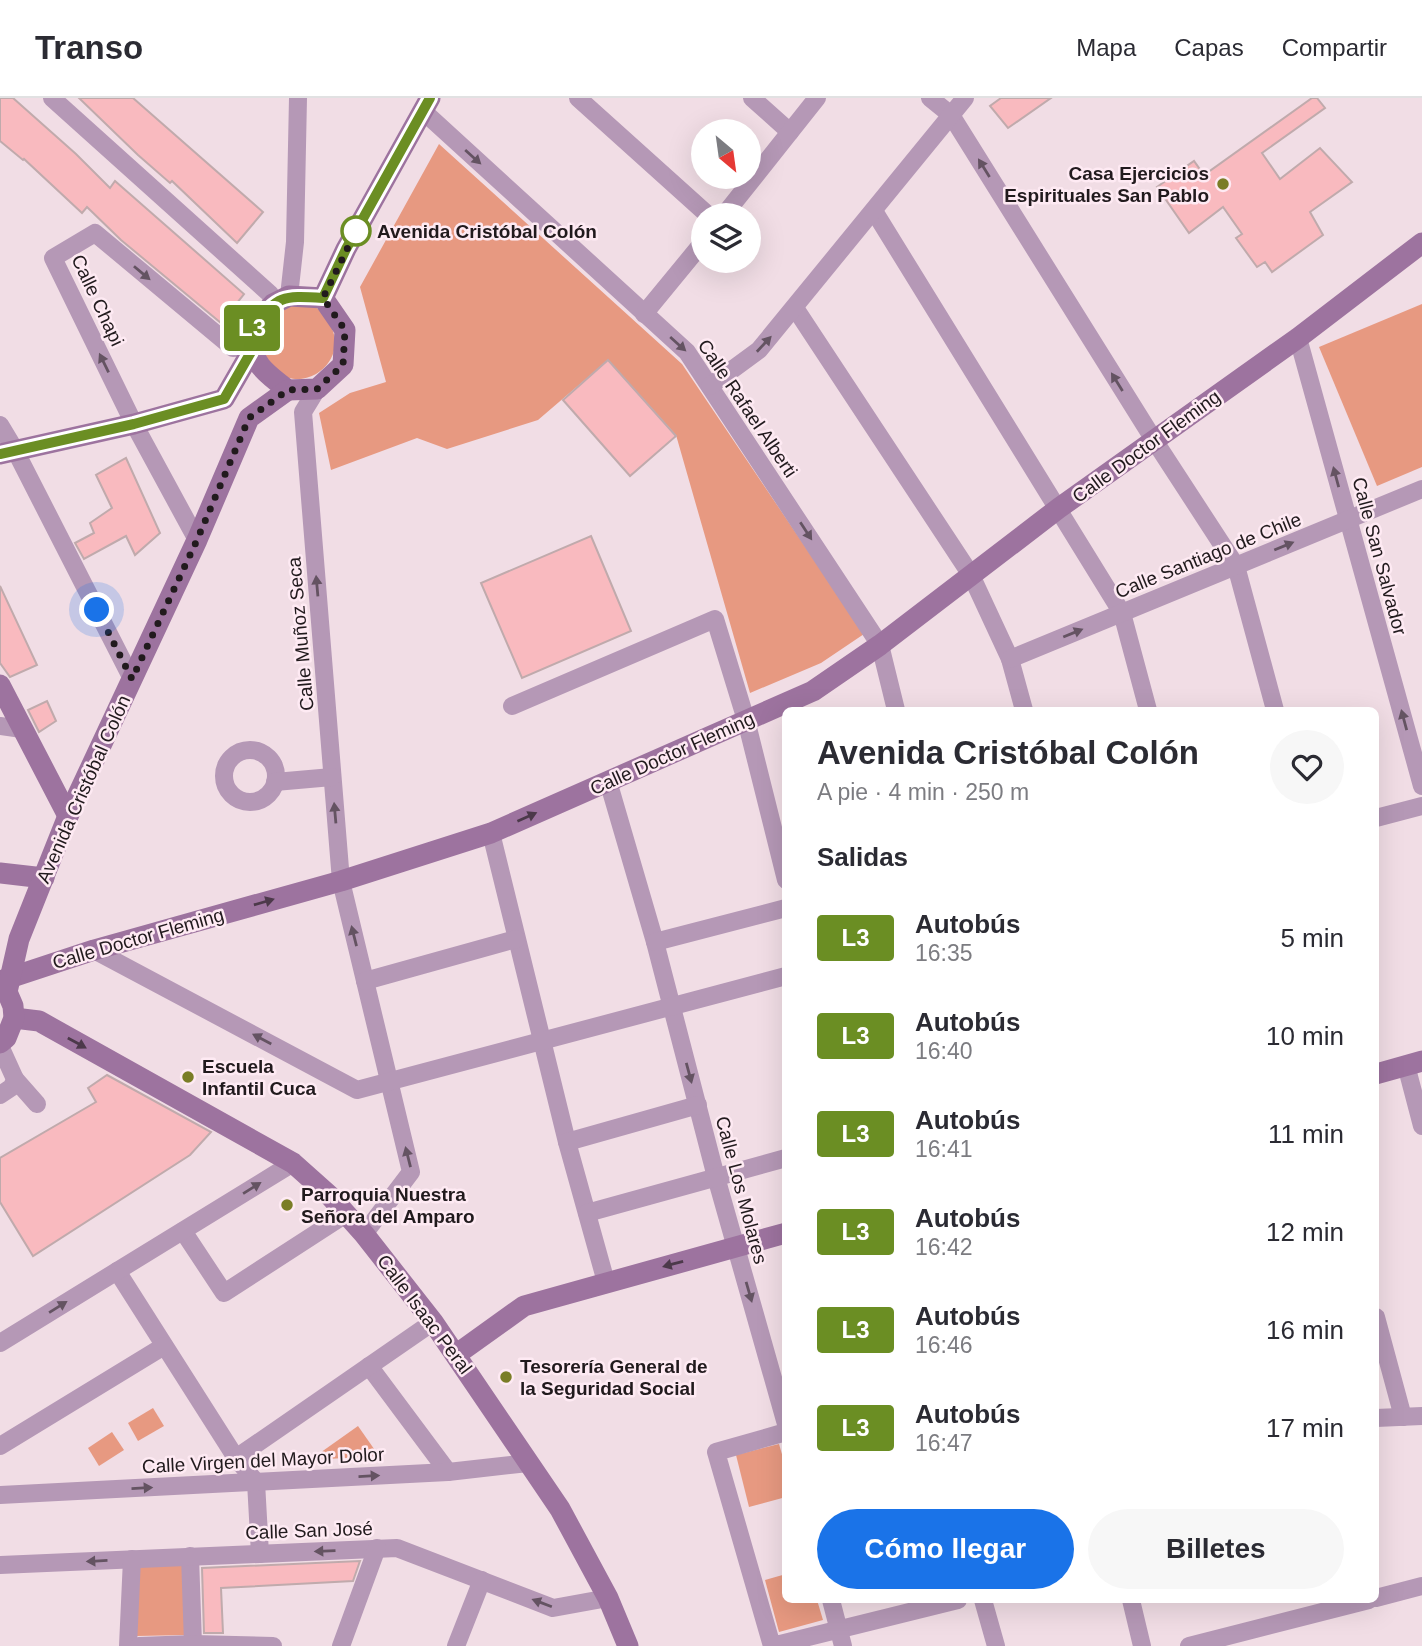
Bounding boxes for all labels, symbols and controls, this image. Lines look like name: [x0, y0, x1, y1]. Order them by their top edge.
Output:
text: Transo: [35, 29, 143, 66]
text: Mapa: [1076, 34, 1136, 61]
text: Capas: [1174, 34, 1244, 61]
text: Compartir: [1282, 34, 1387, 61]
north arrow: [691, 119, 761, 189]
map controls: [691, 119, 761, 273]
one-way arrow: [464, 149, 481, 165]
one-way arrow: [977, 158, 990, 178]
place label: Casa Ejercicios Espirituales San Pablo: [1004, 163, 1209, 206]
marker: Casa Ejercicios Espirituales San Pablo: [1215, 176, 1231, 192]
button: layers: [691, 203, 761, 273]
marker: Avenida Cristóbal Colón: [341, 216, 371, 246]
place label: Avenida Cristóbal Colón: [377, 221, 597, 242]
street label: Calle Chapi: [67, 251, 128, 349]
one-way arrow: [134, 265, 151, 280]
line badge: L3: [220, 305, 284, 351]
text: L3: [238, 314, 266, 341]
street label: Calle Rafael Alberti: [694, 335, 801, 481]
one-way arrow: [669, 336, 687, 352]
one-way arrow: [755, 336, 771, 353]
one-way arrow: [99, 353, 110, 373]
one-way arrow: [1111, 372, 1124, 391]
street label: Calle Doctor Fleming: [1068, 386, 1224, 507]
one-way arrow: [1331, 466, 1341, 487]
street label: Calle San Salvador: [1348, 475, 1411, 638]
street label: Calle Santiago de Chile: [1112, 509, 1304, 602]
one-way arrow: [799, 522, 812, 541]
one-way arrow: [1273, 541, 1294, 552]
street label: Calle Muñoz Seca: [283, 556, 318, 712]
one-way arrow: [311, 575, 322, 597]
your location: [79, 592, 114, 627]
one-way arrow: [1063, 627, 1084, 638]
street label: Avenida Cristóbal Colón: [32, 692, 134, 886]
street label: Calle Doctor Fleming: [587, 708, 758, 799]
one-way arrow: [1398, 709, 1408, 730]
button: heart: [1270, 730, 1344, 804]
text: Avenida Cristóbal Colón: [817, 734, 1199, 771]
text: A pie · 4 min · 250 m: [817, 779, 1029, 805]
one-way arrow: [329, 801, 340, 823]
one-way arrow: [517, 811, 537, 823]
text: Salidas: [817, 842, 908, 872]
one-way arrow: [253, 896, 275, 907]
street label: Calle Doctor Fleming: [50, 904, 226, 973]
text: Autobús: [915, 909, 1020, 939]
text: 5 min: [1280, 923, 1344, 953]
text: L3: [841, 924, 870, 951]
one-way arrow: [348, 925, 359, 947]
text: 16:35: [915, 940, 973, 966]
text: Autobús: [915, 1007, 1020, 1037]
text: 10 min: [1266, 1021, 1344, 1051]
text: L3: [841, 1022, 870, 1049]
one-way arrow: [252, 1033, 271, 1045]
one-way arrow: [67, 1037, 87, 1049]
text: 16:40: [915, 1038, 973, 1064]
place label: Escuela Infantil Cuca: [202, 1056, 316, 1099]
one-way arrow: [684, 1062, 694, 1083]
marker: Escuela Infantil Cuca: [180, 1069, 196, 1085]
text: Autobús: [915, 1105, 1020, 1135]
street label: Calle Los Molares: [712, 1114, 771, 1266]
text: 11 min: [1268, 1119, 1344, 1149]
text: L3: [841, 1120, 870, 1147]
text: 16:41: [915, 1136, 973, 1162]
one-way arrow: [402, 1146, 413, 1168]
one-way arrow: [243, 1182, 262, 1195]
place label: Parroquia Nuestra Señora del Amparo: [301, 1184, 475, 1227]
marker: Parroquia Nuestra Señora del Amparo: [279, 1197, 295, 1213]
text: Autobús: [915, 1203, 1020, 1233]
text: 12 min: [1266, 1217, 1344, 1247]
text: L3: [841, 1218, 870, 1245]
text: 16:42: [915, 1234, 973, 1260]
street label: Calle Isaac Peral: [373, 1251, 476, 1378]
one-way arrow: [661, 1259, 683, 1270]
one-way arrow: [744, 1282, 754, 1303]
one-way arrow: [49, 1301, 68, 1314]
text: Autobús: [915, 1301, 1020, 1331]
text: 16 min: [1266, 1315, 1344, 1345]
text: L3: [841, 1316, 870, 1343]
text: 16:46: [915, 1332, 973, 1358]
place label: Tesorería General de la Seguridad Social: [520, 1356, 708, 1399]
marker: Tesorería General de la Seguridad Social: [498, 1369, 514, 1385]
text: Autobús: [915, 1399, 1020, 1429]
text: 17 min: [1266, 1413, 1344, 1443]
text: L3: [841, 1414, 870, 1441]
text: 16:47: [915, 1430, 973, 1456]
street label: Calle Virgen del Mayor Dolor: [141, 1444, 385, 1477]
one-way arrow: [358, 1470, 380, 1481]
one-way arrow: [131, 1482, 153, 1493]
button: Cómo llegar: [817, 1509, 1074, 1589]
button: Billetes: [1088, 1509, 1344, 1589]
street label: Calle San José: [245, 1518, 373, 1543]
one-way arrow: [313, 1545, 335, 1556]
one-way arrow: [86, 1555, 108, 1566]
one-way arrow: [531, 1598, 552, 1609]

